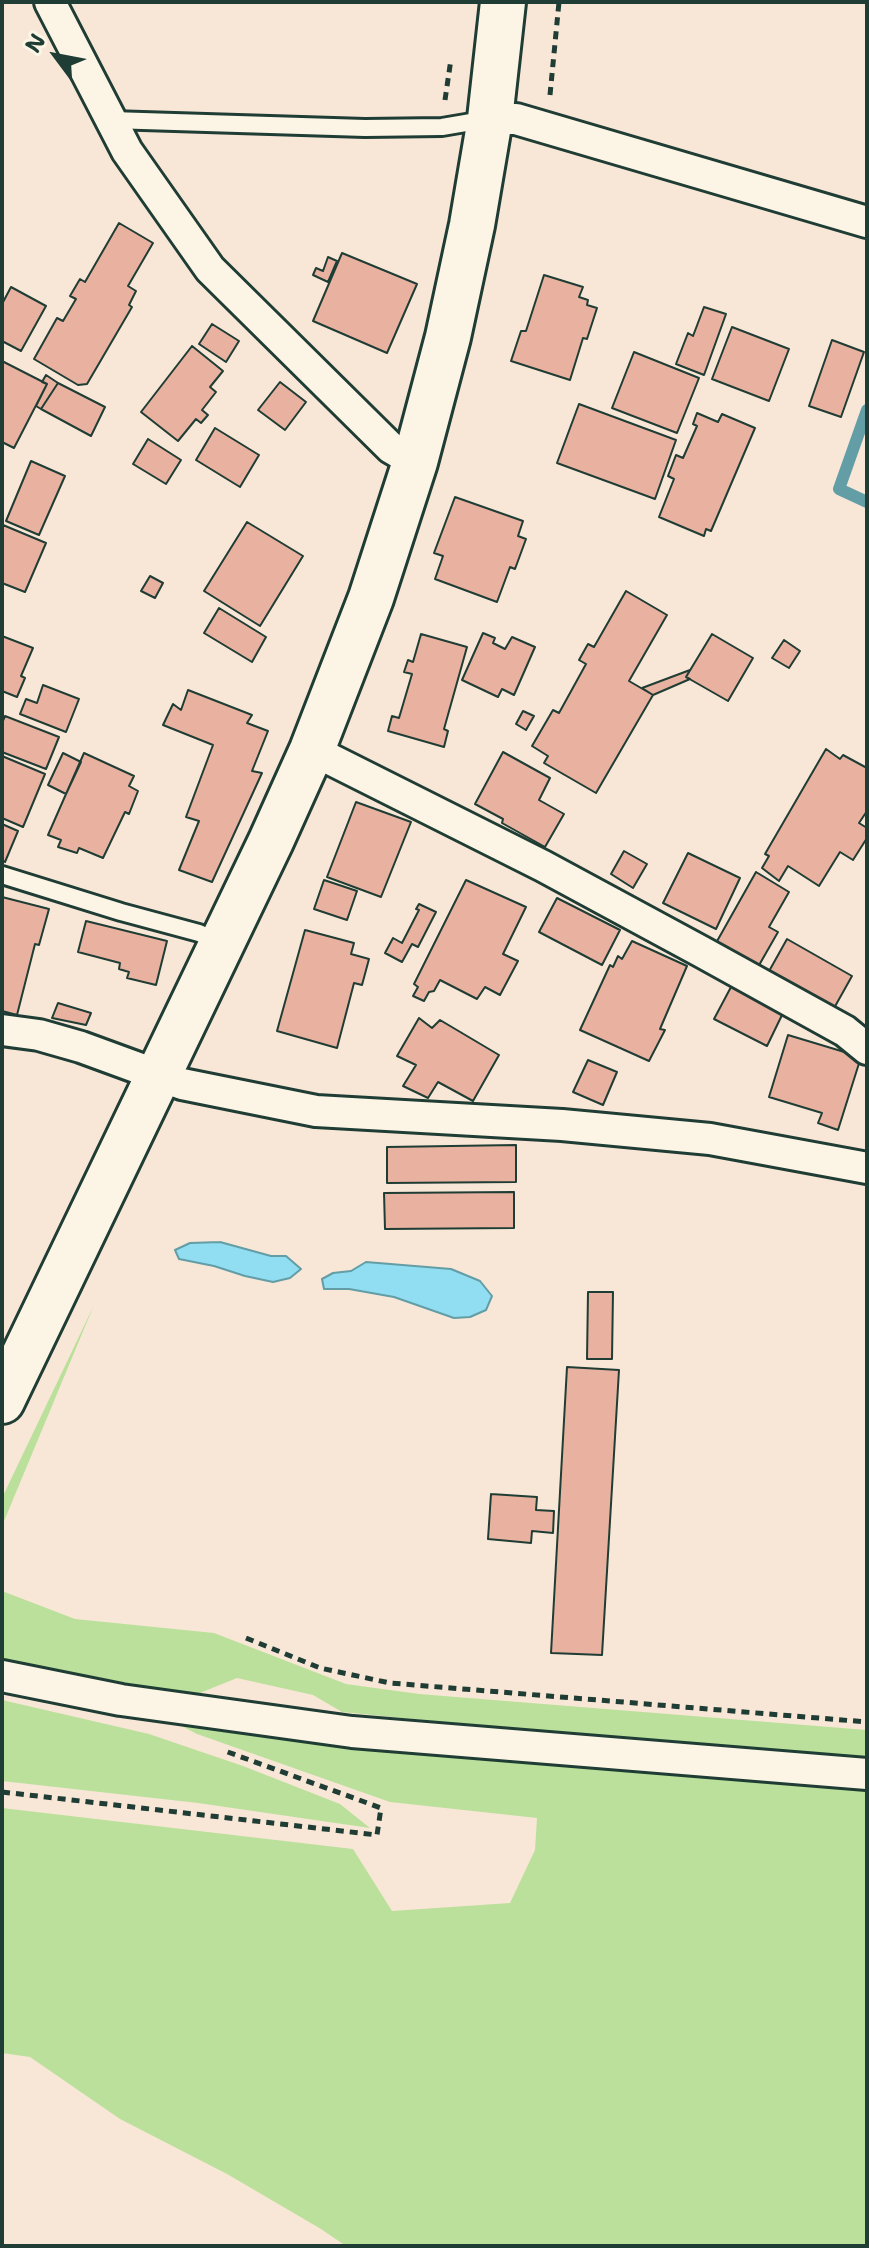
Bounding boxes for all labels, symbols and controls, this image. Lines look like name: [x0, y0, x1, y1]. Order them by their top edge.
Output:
north arrow: [16, 16, 96, 96]
text: N: [18, 28, 52, 58]

